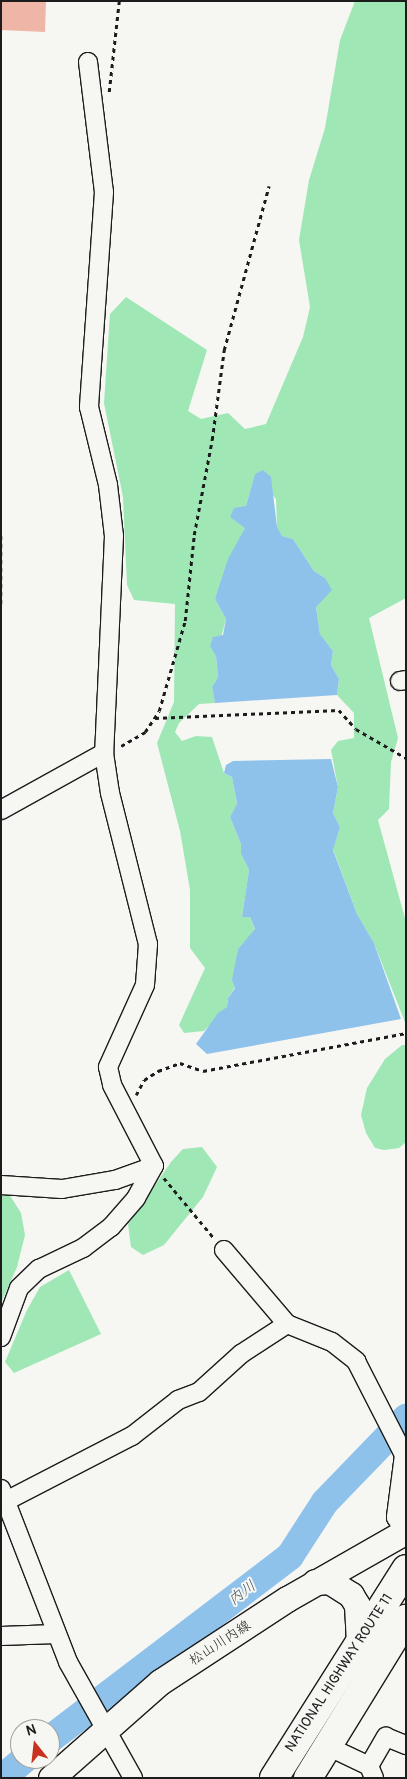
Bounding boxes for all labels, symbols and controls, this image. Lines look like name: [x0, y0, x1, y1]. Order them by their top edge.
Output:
water label: 内川: [225, 1577, 259, 1609]
street label: NATIONAL HIGHWAY ROUTE 11: [282, 1591, 396, 1755]
street label: 松山川内線: [186, 1617, 254, 1669]
north arrow: [10, 1719, 60, 1769]
text: N: [24, 1721, 38, 1740]

